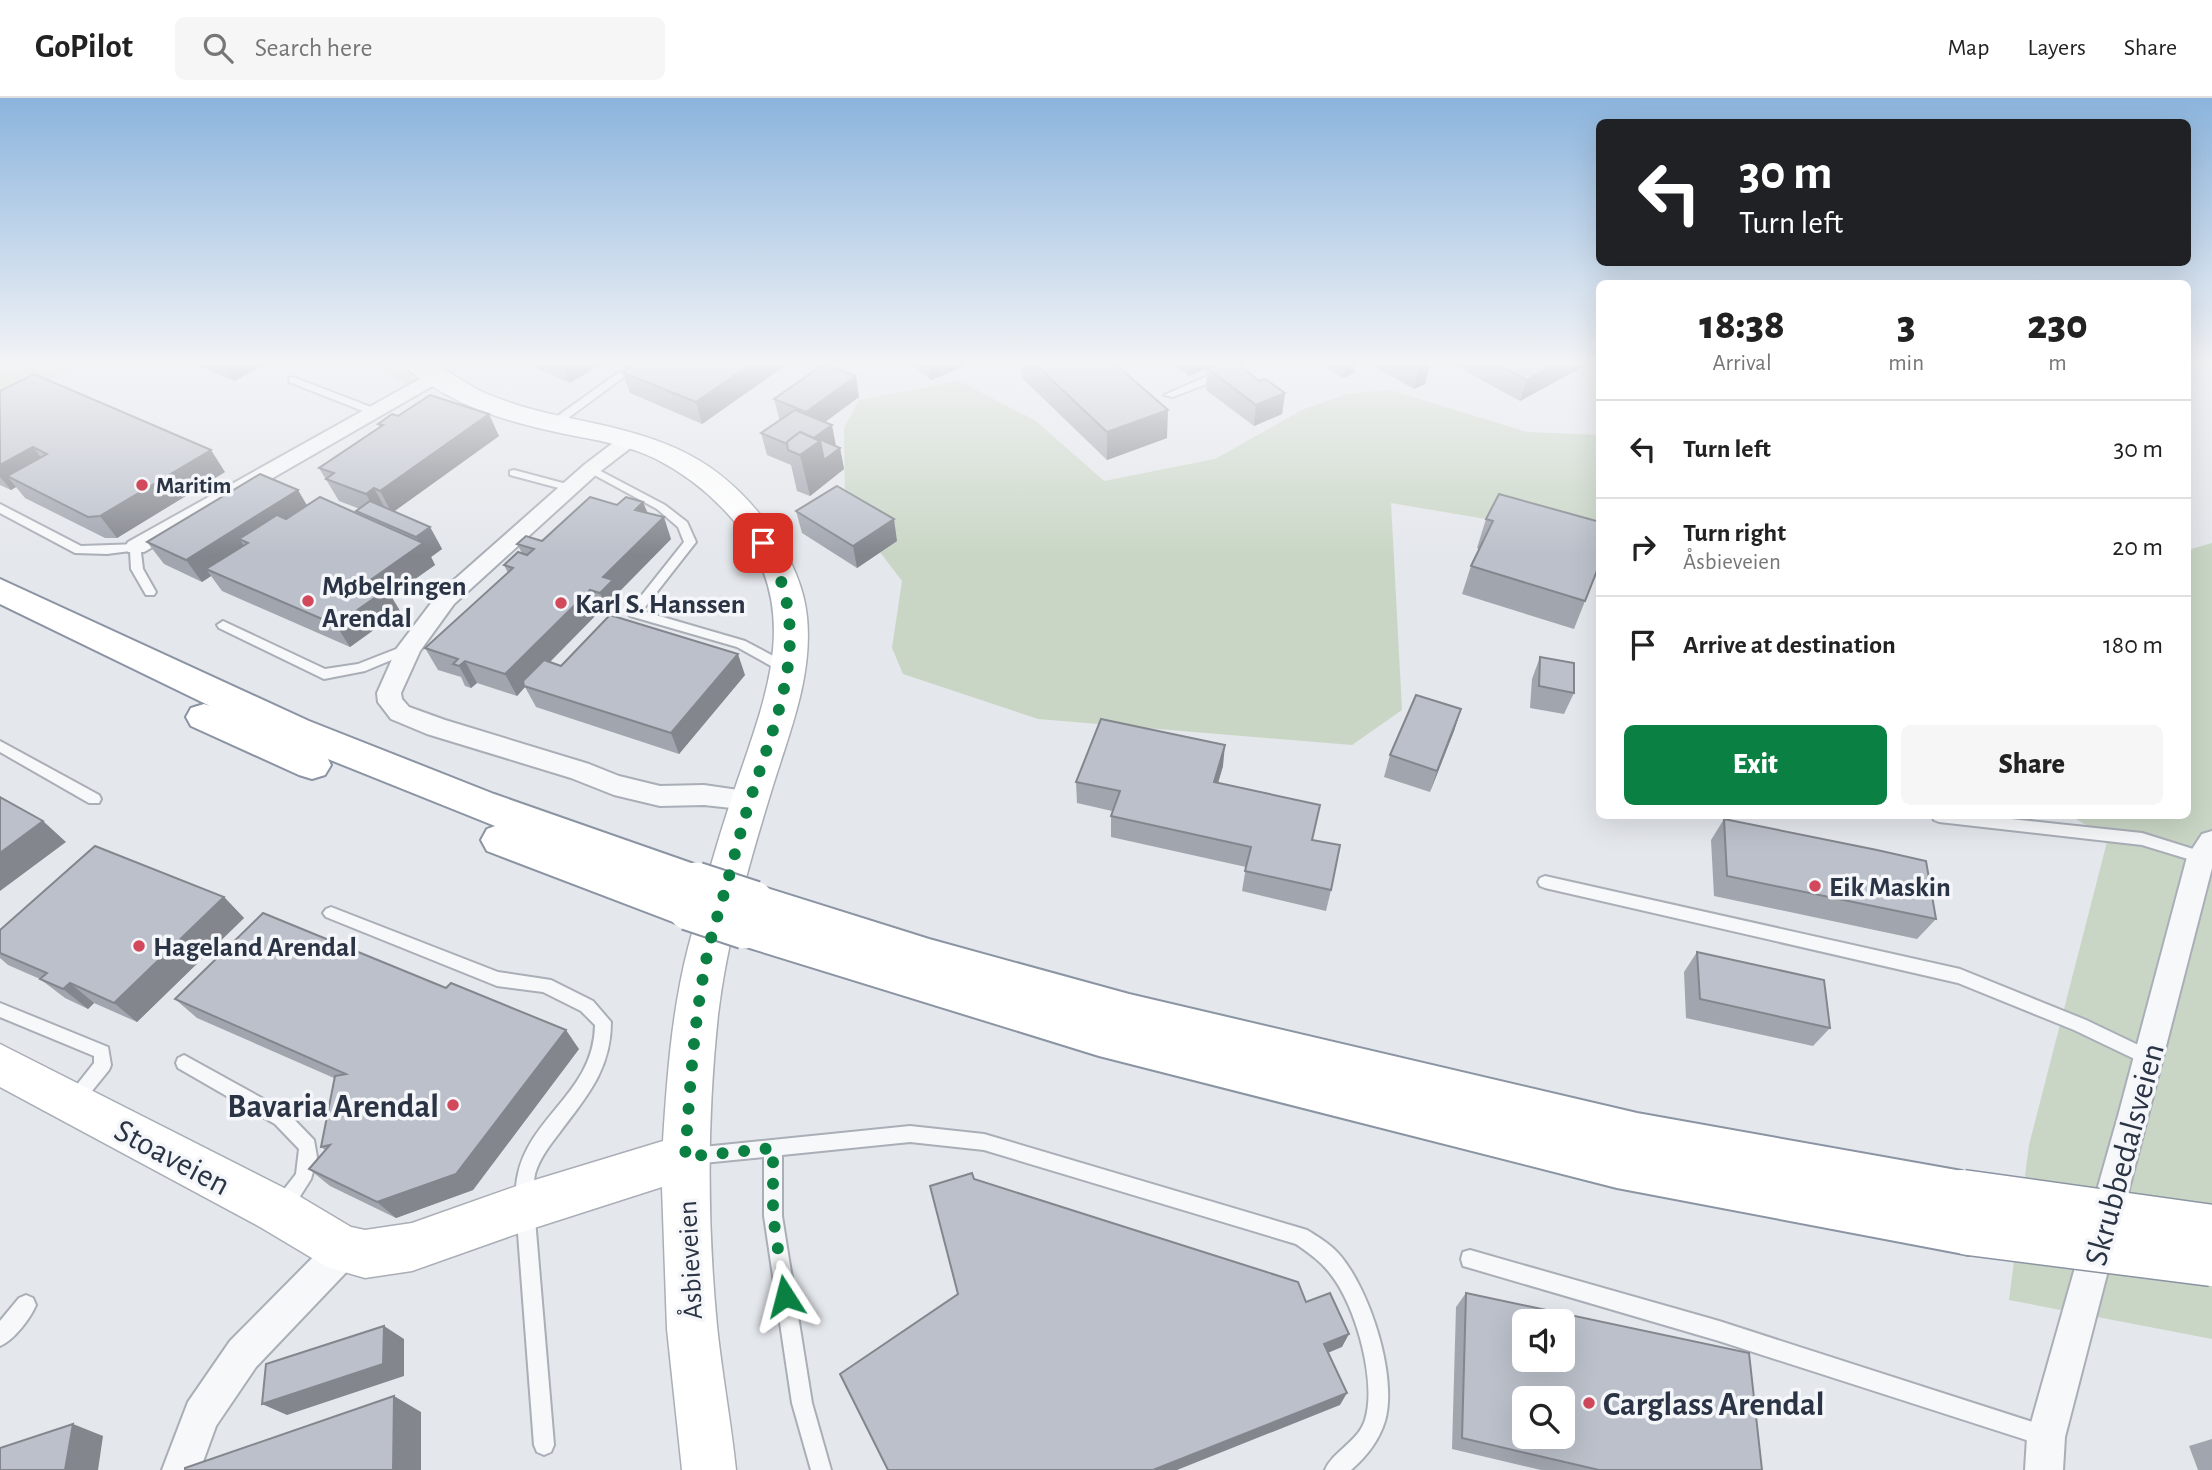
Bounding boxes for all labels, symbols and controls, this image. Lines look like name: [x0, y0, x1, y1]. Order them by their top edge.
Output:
search box: [175, 17, 665, 80]
icon: search: [199, 29, 237, 67]
text: GoPilot: [35, 31, 133, 64]
text: Search here: [255, 35, 372, 61]
text: Map: [1947, 36, 1989, 60]
text: Layers: [2027, 36, 2086, 60]
text: Share: [2124, 36, 2177, 60]
icon: left: [1624, 147, 1715, 238]
text: 30 m: [1739, 149, 1833, 198]
text: Turn left: [1739, 207, 1843, 239]
text: 18:38: [1699, 304, 1785, 346]
text: 3: [1897, 304, 1915, 346]
text: 230: [2027, 304, 2088, 346]
text: Arrival: [1713, 352, 1772, 375]
text: min: [1888, 352, 1924, 375]
text: m: [2048, 352, 2067, 375]
icon: left: [1624, 430, 1662, 468]
text: Turn left: [1683, 436, 1771, 462]
text: 30 m: [2113, 436, 2163, 462]
place label: Maritim: [156, 475, 231, 498]
marker: Maritim: [134, 477, 150, 493]
pin: [733, 513, 793, 573]
text: Turn right: [1683, 520, 1786, 546]
icon: arrive: [744, 524, 782, 562]
icon: right: [1624, 528, 1662, 566]
text: 20 m: [2112, 534, 2163, 560]
text: Åsbieveien: [1683, 551, 1781, 574]
place label: Møbelringen Arendal: [322, 573, 467, 633]
place label: Karl S. Hanssen: [575, 591, 746, 619]
marker: Møbelringen Arendal: [300, 593, 316, 609]
marker: Karl S. Hanssen: [553, 595, 569, 611]
icon: arrive: [1624, 626, 1662, 664]
text: Arrive at destination: [1683, 632, 1896, 658]
text: 180 m: [2103, 632, 2163, 658]
button: Exit: [1624, 725, 1887, 805]
button: Share: [1901, 725, 2163, 805]
place label: Eik Maskin: [1829, 874, 1951, 902]
marker: Eik Maskin: [1807, 878, 1823, 894]
place label: Hageland Arendal: [153, 934, 357, 962]
marker: Hageland Arendal: [131, 938, 147, 954]
street label: Skrubbedalsveien: [2080, 1040, 2171, 1269]
place label: Bavaria Arendal: [227, 1091, 439, 1124]
marker: Bavaria Arendal: [445, 1097, 461, 1113]
street label: Stoaveien: [109, 1114, 235, 1202]
street label: Åsbieveien: [671, 1200, 708, 1320]
position arrow: [748, 1259, 822, 1333]
map controls: [1512, 1309, 1575, 1449]
button: sound: [1512, 1309, 1575, 1372]
button: search: [1512, 1386, 1575, 1449]
place label: Carglass Arendal: [1603, 1389, 1825, 1422]
marker: Carglass Arendal: [1581, 1395, 1597, 1411]

